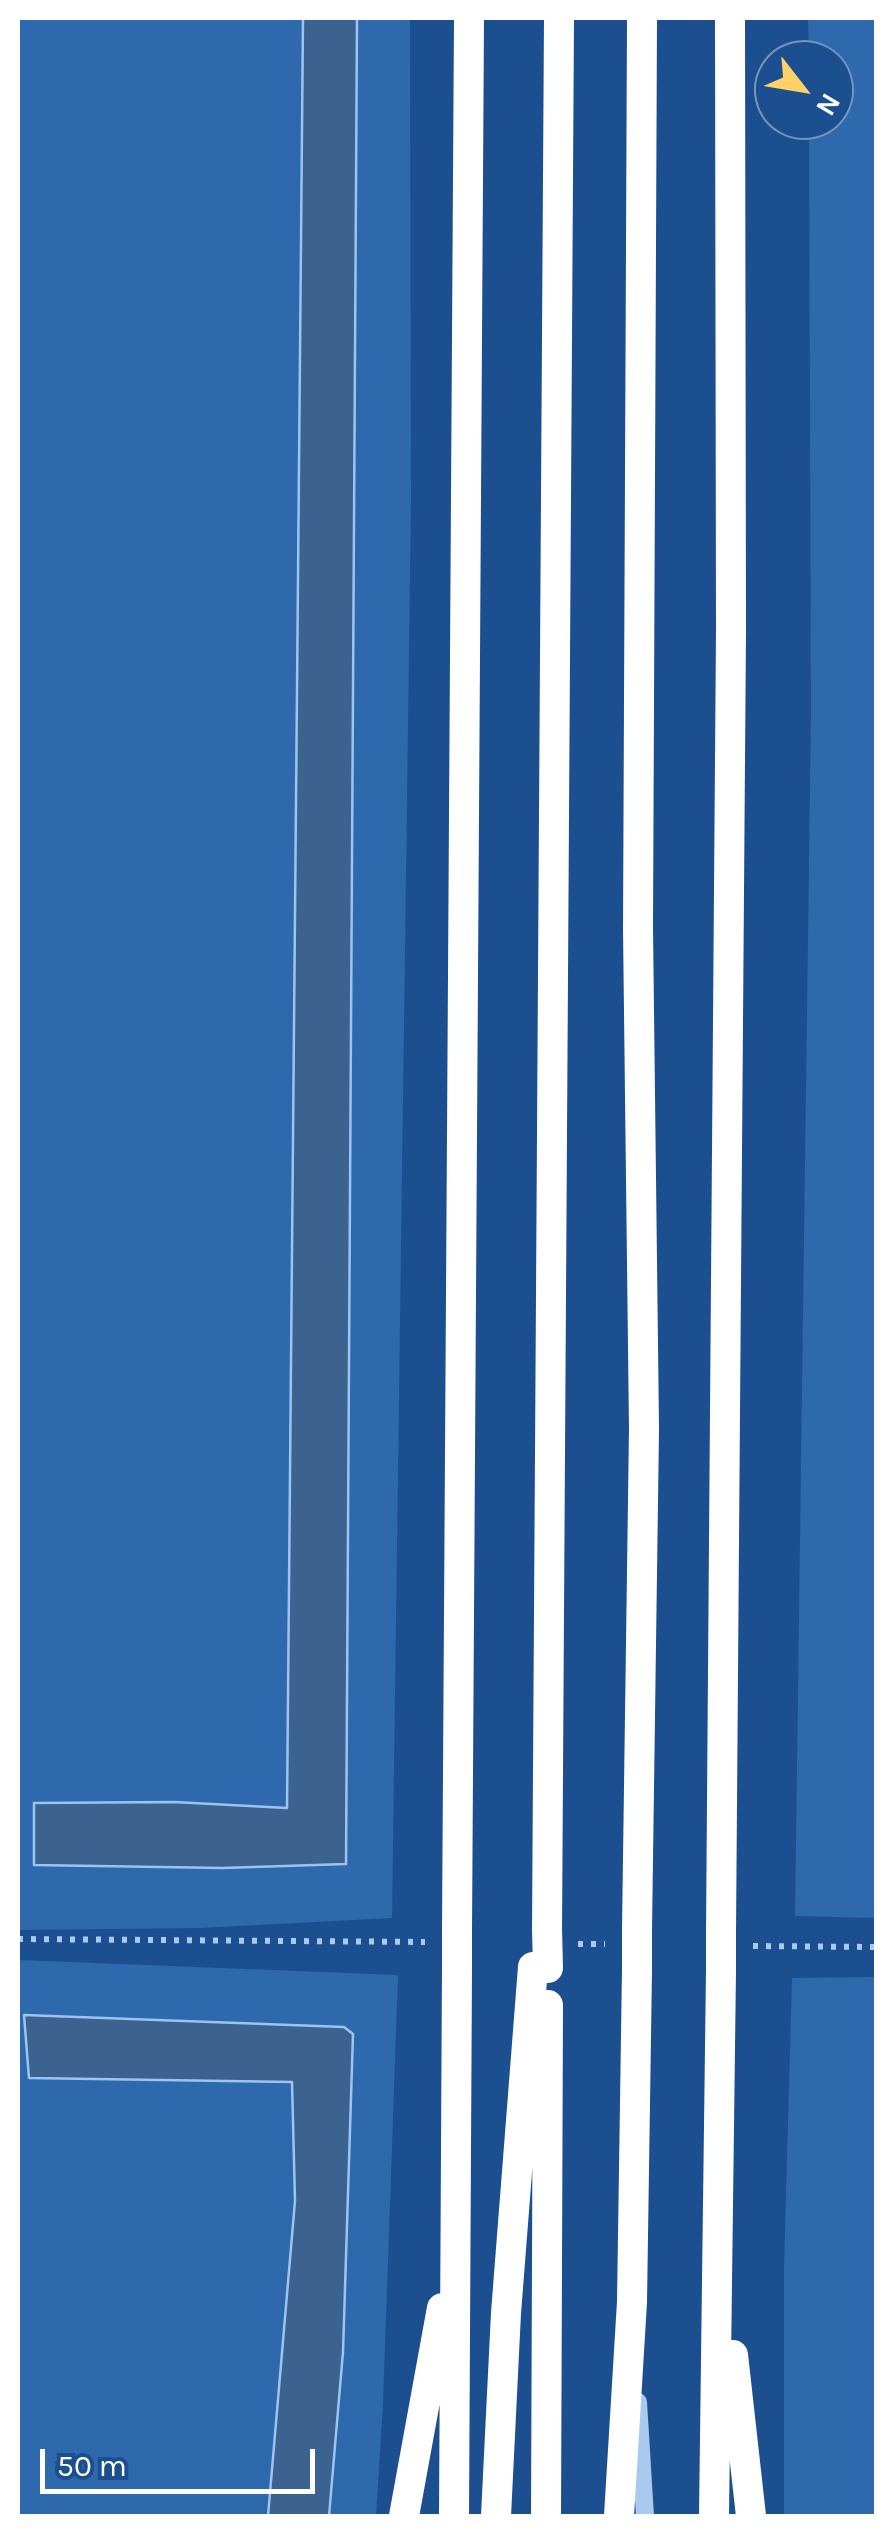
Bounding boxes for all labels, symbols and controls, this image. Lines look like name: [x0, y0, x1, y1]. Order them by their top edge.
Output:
north arrow: [754, 40, 854, 140]
text: N: [809, 88, 848, 122]
scale bar: [45, 2429, 320, 2491]
text: 50 m: [57, 2448, 127, 2484]

